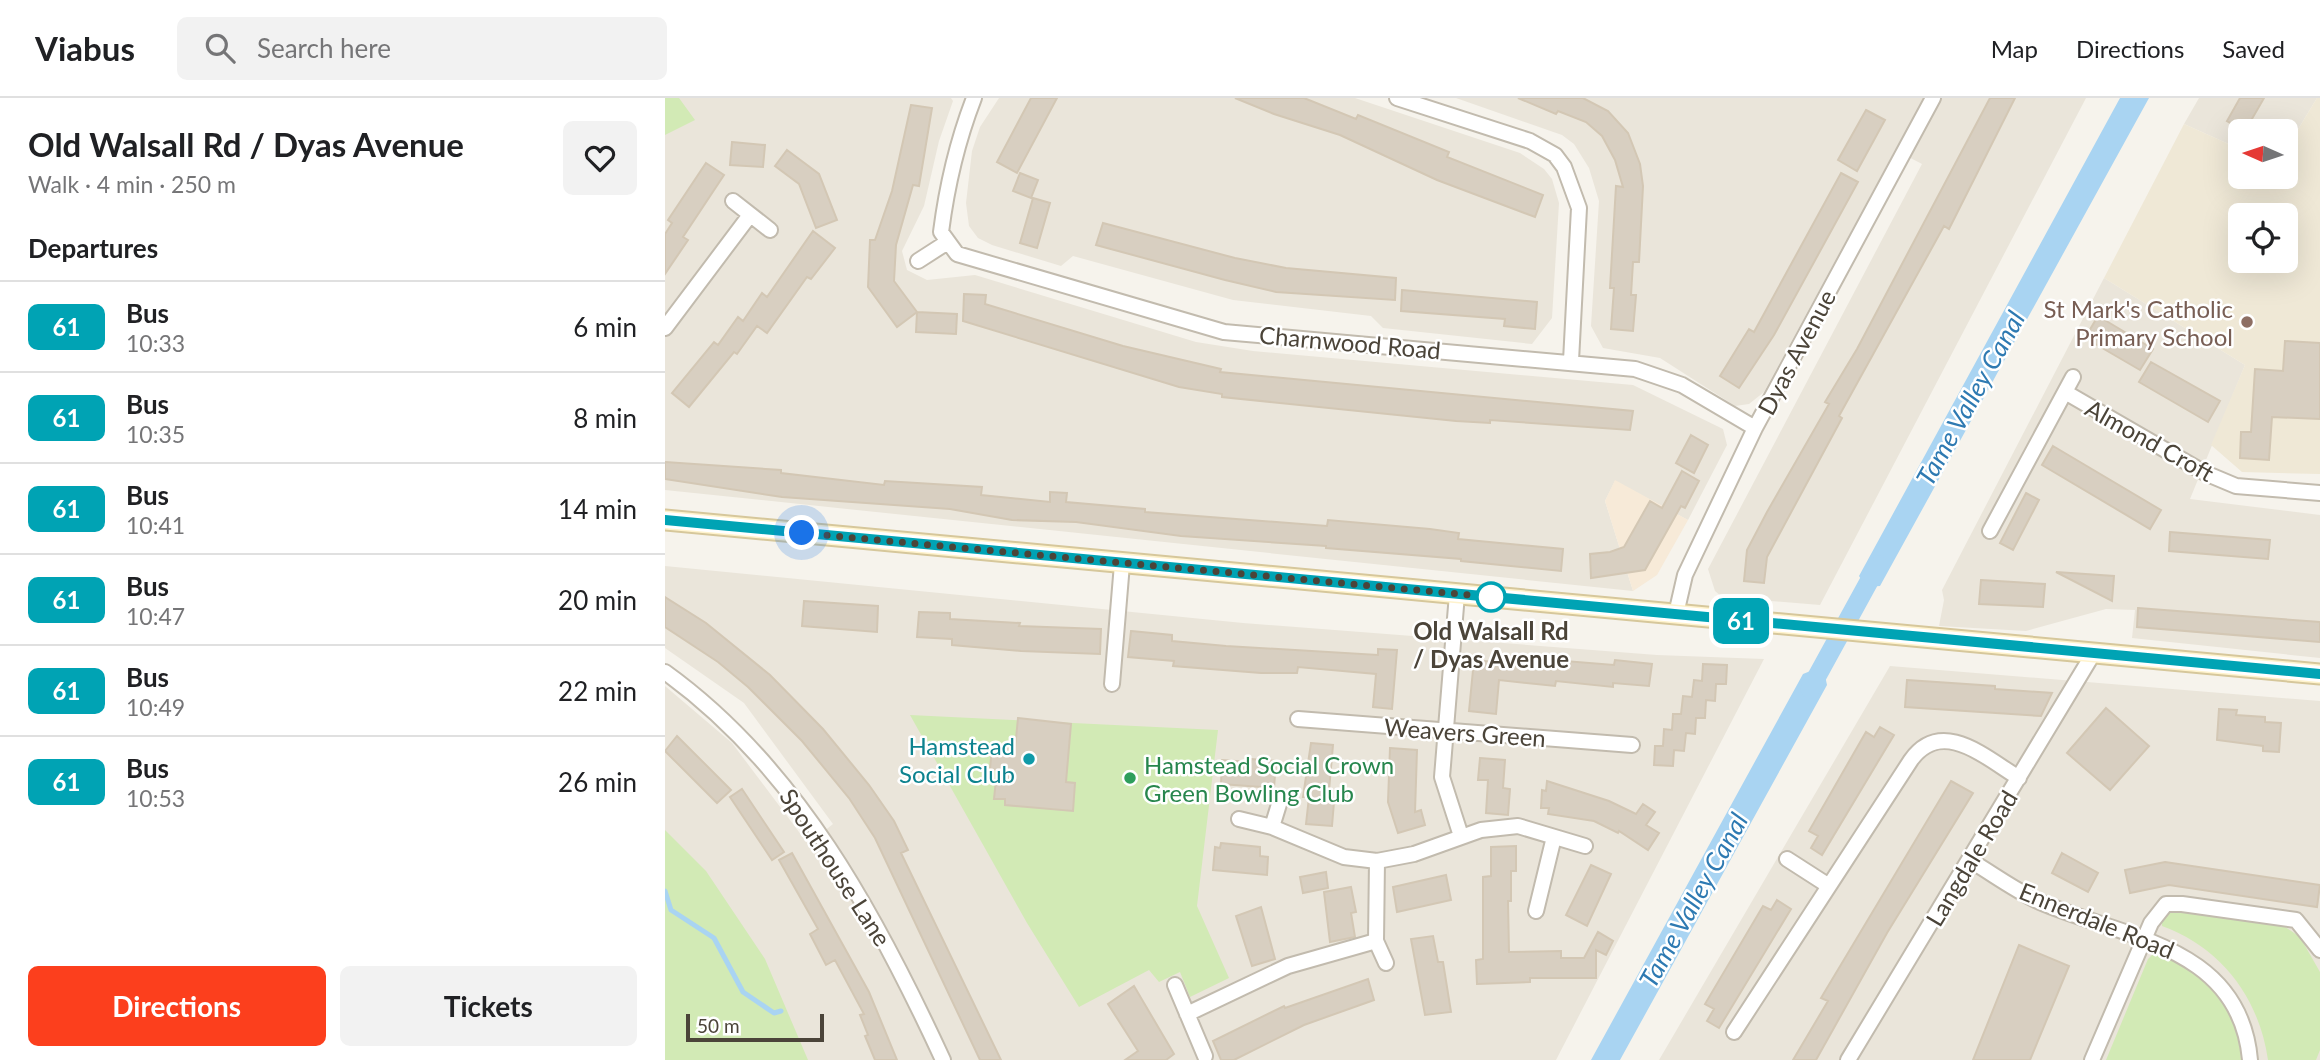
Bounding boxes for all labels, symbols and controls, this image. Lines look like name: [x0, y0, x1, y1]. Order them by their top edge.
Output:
search box: [177, 17, 667, 80]
text: Viabus: [35, 28, 135, 68]
icon: search: [201, 29, 239, 67]
text: Search here: [257, 32, 391, 64]
text: Map: [1991, 34, 2038, 63]
text: Directions: [2076, 34, 2184, 63]
text: Saved: [2222, 34, 2285, 63]
north arrow: [2228, 119, 2298, 189]
map controls: [2228, 119, 2298, 273]
button: heart: [563, 121, 637, 195]
text: Old Walsall Rd / Dyas Avenue: [28, 124, 464, 164]
text: Walk · 4 min · 250 m: [28, 170, 236, 198]
button: locate: [2228, 203, 2298, 273]
text: Departures: [28, 232, 158, 264]
street label: Dyas Avenue: [1751, 285, 1841, 419]
place label: St Mark's Catholic Primary School: [2043, 294, 2233, 351]
text: Bus: [126, 297, 169, 329]
water label: Tame Valley Canal: [1909, 305, 2031, 491]
text: 6 min: [573, 311, 637, 343]
text: 61: [53, 312, 80, 341]
marker: St Mark's Catholic Primary School: [2239, 314, 2255, 330]
street label: Charnwood Road: [1258, 320, 1442, 364]
text: 10:33: [126, 329, 185, 357]
text: Bus: [126, 388, 169, 420]
street label: Almond Croft: [2081, 393, 2220, 487]
text: 8 min: [573, 402, 637, 434]
text: 61: [53, 403, 80, 432]
text: 10:35: [126, 420, 185, 448]
text: Bus: [126, 479, 169, 511]
text: 14 min: [558, 493, 637, 525]
text: 61: [53, 494, 80, 523]
text: 10:41: [126, 511, 185, 539]
your location: [784, 515, 819, 550]
text: Bus: [126, 570, 169, 602]
marker: Old Walsall Rd / Dyas Avenue: [1476, 582, 1506, 612]
text: 20 min: [558, 584, 637, 616]
text: 61: [53, 585, 80, 614]
line badge: 61: [1709, 598, 1773, 644]
text: 10:47: [126, 602, 185, 630]
text: 61: [1727, 606, 1755, 635]
place label: Old Walsall Rd / Dyas Avenue: [1413, 616, 1569, 673]
text: Bus: [126, 661, 169, 693]
text: 22 min: [558, 675, 637, 707]
text: 61: [53, 676, 80, 705]
text: 10:49: [126, 693, 185, 721]
street label: Weavers Green: [1383, 712, 1547, 752]
place label: Hamstead Social Club: [899, 731, 1015, 788]
place label: Hamstead Social Crown Green Bowling Club: [1144, 750, 1394, 807]
marker: Hamstead Social Club: [1021, 751, 1037, 767]
text: Bus: [126, 752, 169, 784]
text: 26 min: [558, 766, 637, 798]
text: 61: [53, 767, 80, 796]
marker: Hamstead Social Crown Green Bowling Club: [1122, 770, 1138, 786]
street label: Spouthouse Lane: [774, 783, 898, 951]
text: 10:53: [126, 784, 185, 812]
street label: Langdale Road: [1919, 785, 2023, 931]
water label: Tame Valley Canal: [1632, 807, 1754, 993]
street label: Ennerdale Road: [2015, 876, 2179, 964]
button: Directions: [28, 966, 326, 1046]
button: Tickets: [340, 966, 637, 1046]
scale bar: [686, 1011, 824, 1043]
text: 50 m: [697, 1014, 740, 1037]

